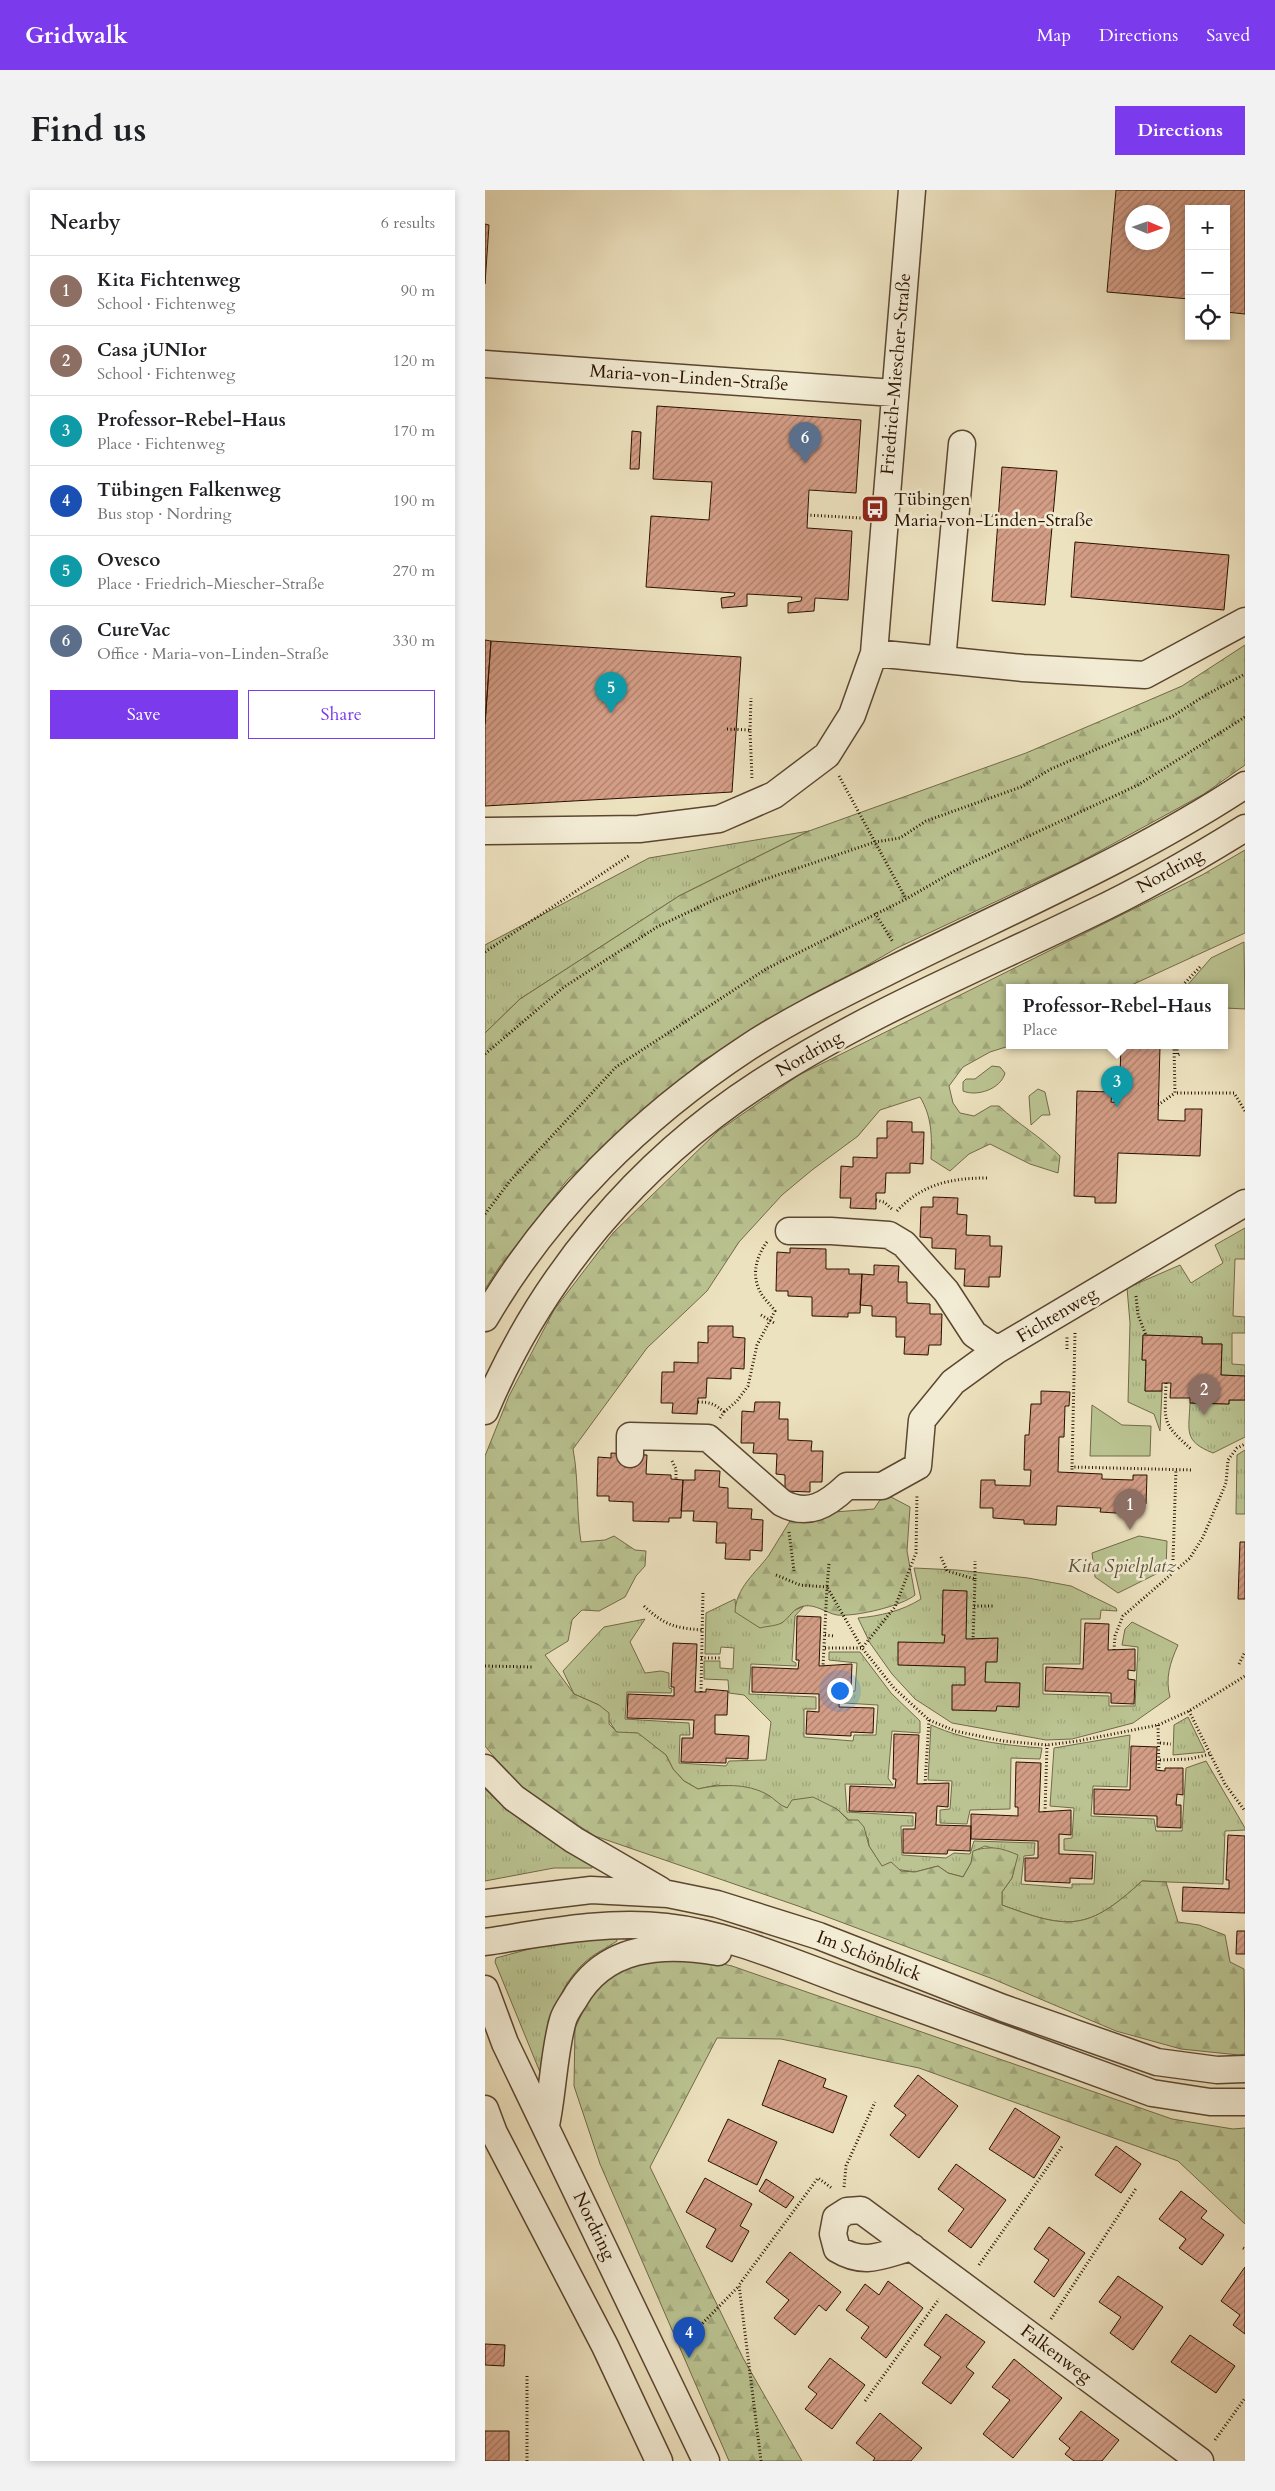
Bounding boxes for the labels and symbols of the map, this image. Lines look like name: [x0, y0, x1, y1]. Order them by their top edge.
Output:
north arrow: [1125, 205, 1170, 250]
street label: Friedrich-Miescher-Straße: [875, 272, 917, 476]
street label: Maria-von-Linden-Straße: [589, 359, 789, 397]
pin: 6: [789, 422, 821, 463]
place label: Tübingen Maria-von-Linden-Straße: [894, 487, 1093, 533]
bus stop icon: Tübingen Maria-von-Linden-Straße: [860, 494, 890, 524]
pin: 5: [595, 672, 627, 713]
street label: Nordring: [1132, 842, 1209, 900]
street label: Nordring: [771, 1024, 848, 1083]
pin: 3: [1101, 1066, 1133, 1107]
street label: Fichtenweg: [1012, 1281, 1103, 1349]
pin: 2: [1188, 1374, 1220, 1415]
pin: 1: [1114, 1489, 1146, 1530]
park label: Kita Spielplatz: [1068, 1554, 1176, 1579]
your location: [827, 1678, 853, 1704]
street label: Im Schönblick: [813, 1925, 925, 1988]
street label: Nordring: [567, 2188, 622, 2265]
pin: 4: [673, 2317, 705, 2358]
street label: Falkenweg: [1015, 2319, 1098, 2390]

